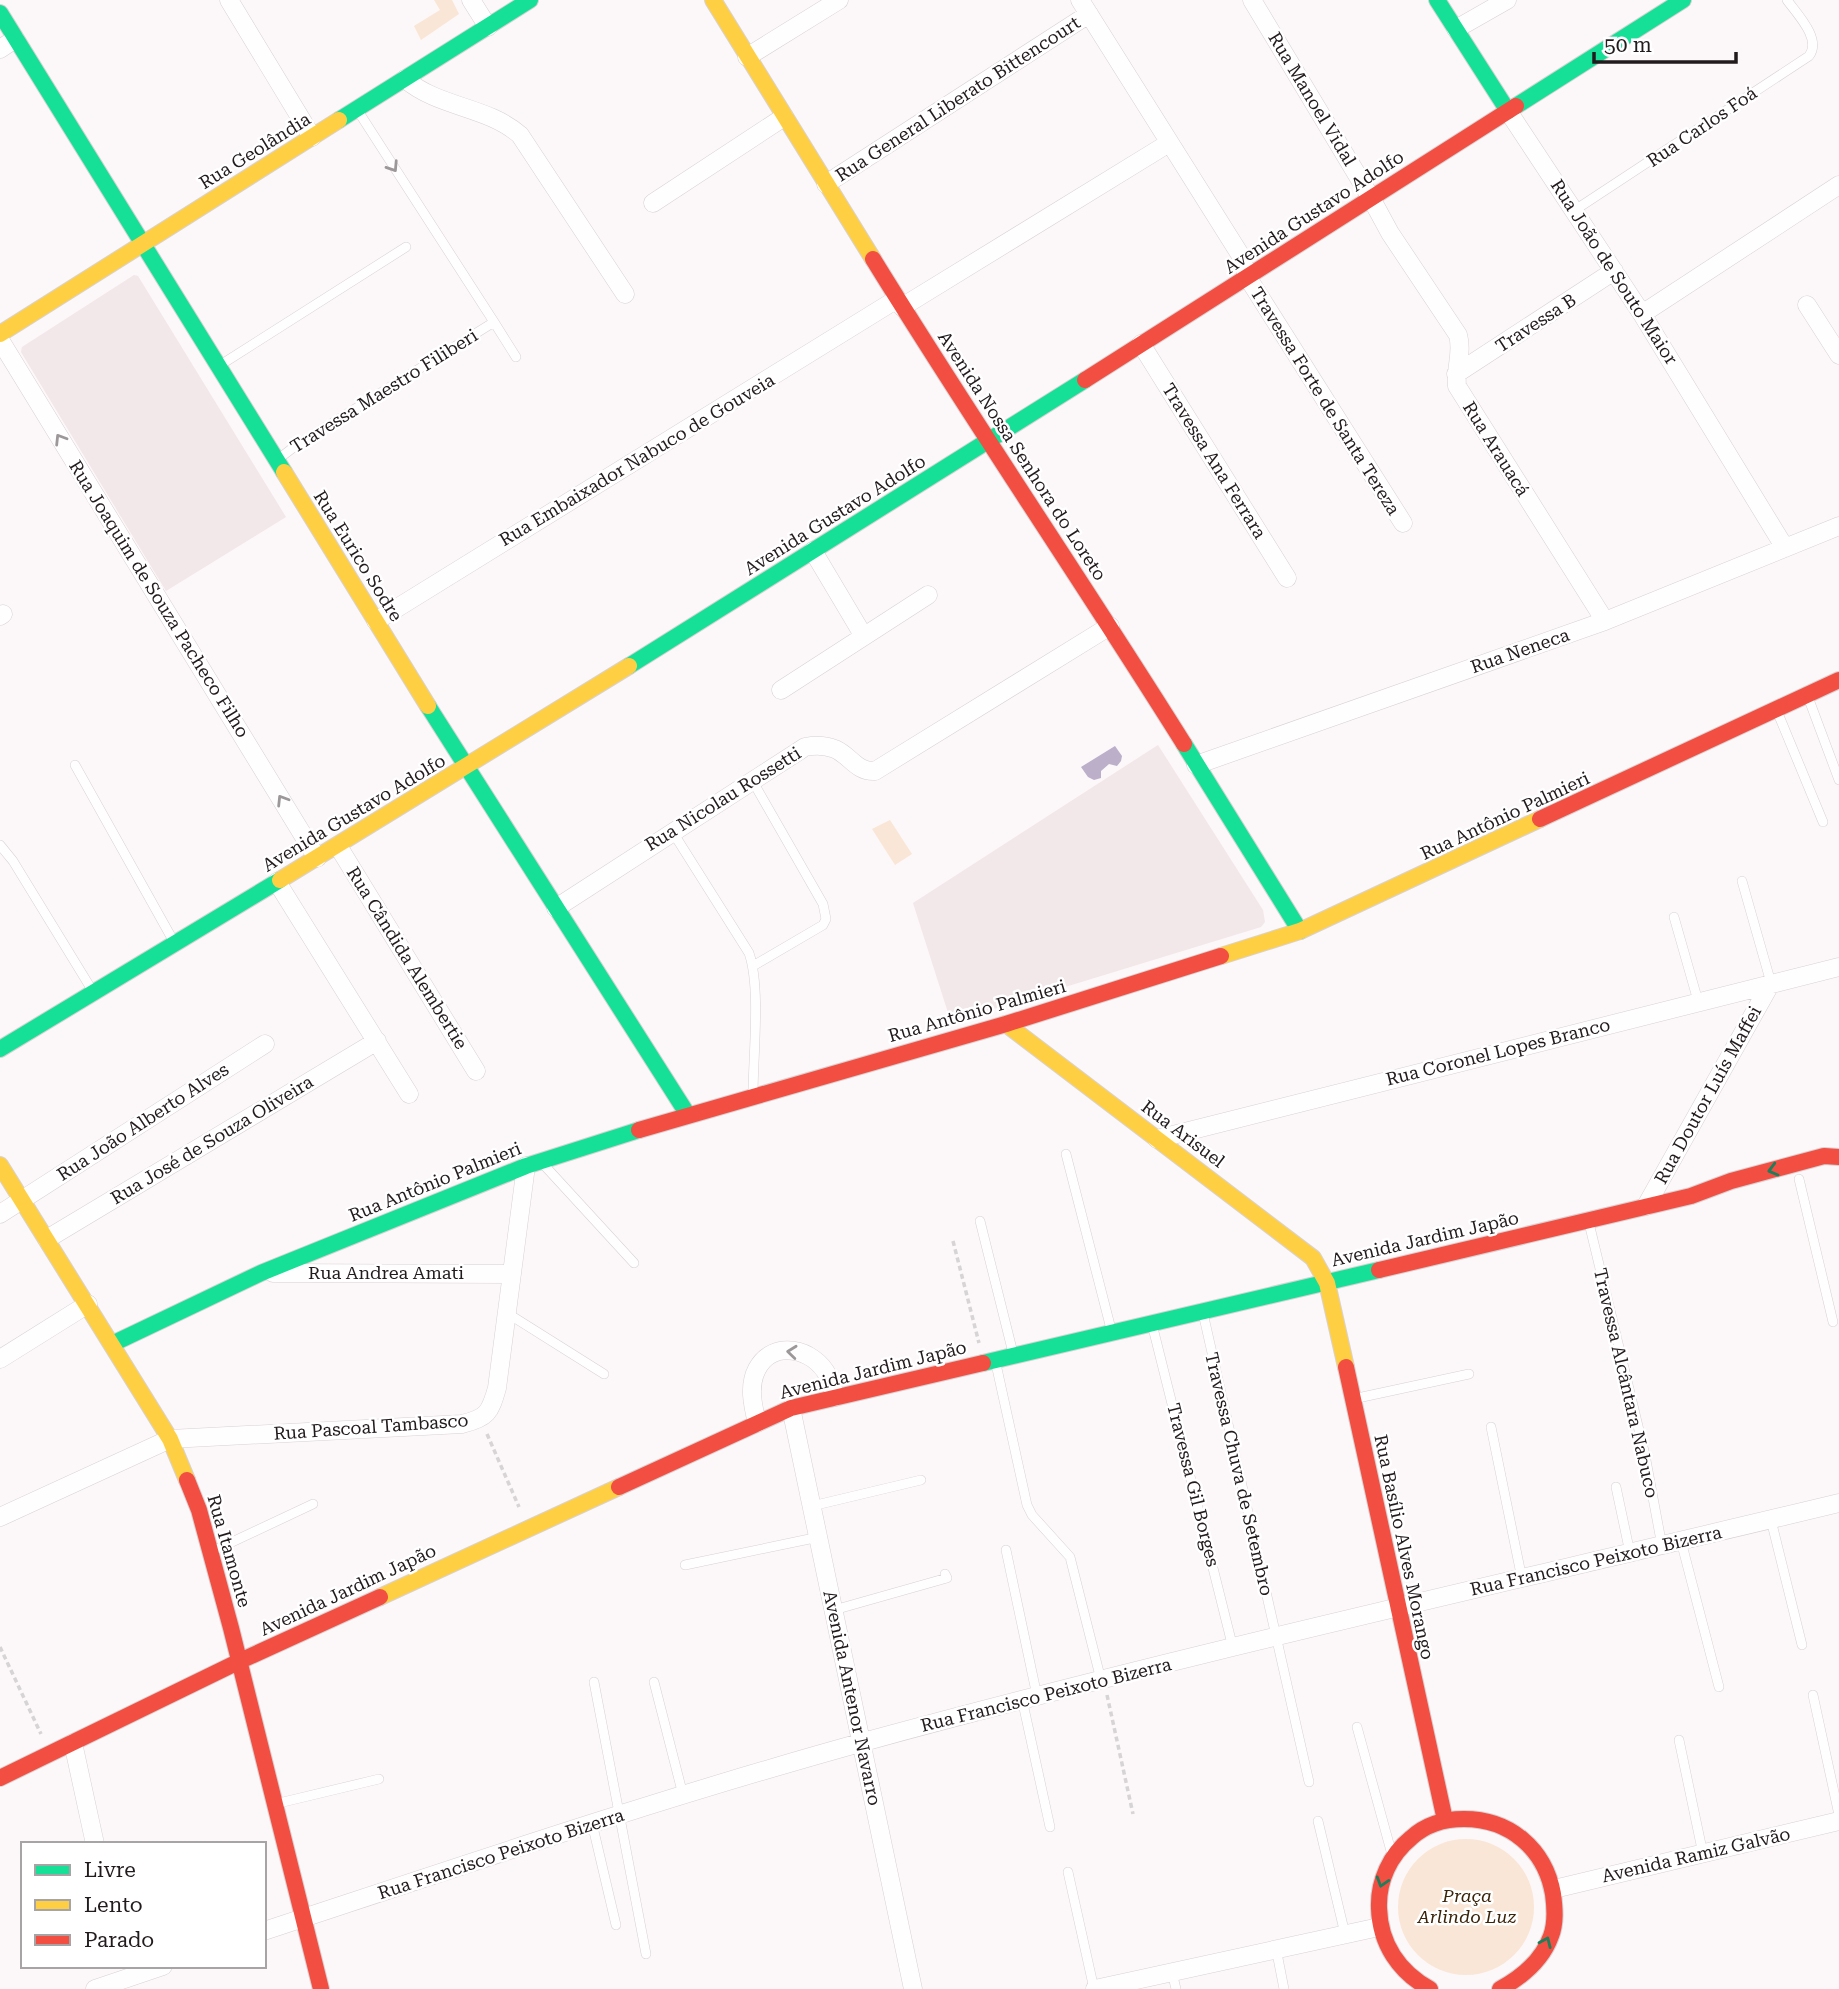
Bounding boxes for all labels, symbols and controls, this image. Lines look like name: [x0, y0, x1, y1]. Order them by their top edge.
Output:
street label: Rua General Liberato Bittencourt: [832, 11, 1084, 186]
scale bar: [1594, 21, 1736, 65]
street label: Rua Manoel Vidal: [1264, 28, 1361, 170]
text: 50 m: [1604, 33, 1652, 57]
street label: Rua Carlos Foá: [1643, 82, 1761, 171]
street label: Rua Geolândia: [195, 108, 314, 193]
street label: Avenida Gustavo Adolfo: [1220, 146, 1407, 278]
one-way arrow: [385, 160, 398, 173]
street label: Rua João de Souto Maior: [1547, 175, 1682, 368]
street label: Travessa Forte de Santa Tereza: [1246, 283, 1405, 519]
street label: Travessa B: [1492, 289, 1580, 356]
street label: Travessa Maestro Filiberi: [286, 324, 481, 457]
street label: Avenida Nossa Senhora do Loreto: [934, 327, 1111, 584]
street label: Rua Embaixador Nabuco de Gouveia: [495, 369, 778, 550]
street label: Travessa Ana Ferrara: [1158, 379, 1271, 543]
street label: Rua Arauacá: [1459, 397, 1534, 500]
one-way arrow: [56, 433, 69, 446]
street label: Avenida Gustavo Adolfo: [740, 450, 929, 579]
street label: Rua Joaquim de Souza Pacheco Filho: [65, 456, 254, 741]
street label: Rua Eurico Sodre: [310, 486, 407, 625]
street label: Rua Neneca: [1468, 624, 1572, 677]
street label: Rua Nicolau Rossetti: [641, 742, 805, 855]
street label: Avenida Gustavo Adolfo: [258, 750, 449, 876]
street label: Rua Antônio Palmieri: [1417, 767, 1593, 864]
one-way arrow: [277, 794, 290, 807]
street label: Rua Cândida Alembertie: [343, 863, 472, 1053]
street label: Rua Antônio Palmieri: [886, 975, 1068, 1046]
street label: Rua Doutor Luís Maffei: [1650, 1002, 1765, 1187]
street label: Rua Coronel Lopes Branco: [1384, 1013, 1612, 1090]
street label: Rua João Alberto Alves: [53, 1058, 232, 1185]
street label: Rua José de Souza Oliveira: [107, 1071, 317, 1208]
street label: Rua Arisuel: [1138, 1096, 1229, 1172]
street label: Rua Antônio Palmieri: [346, 1137, 524, 1226]
one-way arrow: [1767, 1162, 1779, 1176]
street label: Avenida Jardim Japão: [1329, 1207, 1521, 1270]
street label: Rua Andrea Amati: [308, 1262, 464, 1283]
street label: Travessa Alcântara Nabuco: [1590, 1266, 1663, 1500]
street label: Avenida Jardim Japão: [777, 1336, 968, 1403]
one-way arrow: [786, 1345, 798, 1360]
street label: Travessa Chuva de Setembro: [1201, 1350, 1278, 1598]
street label: Travessa Gil Borges: [1163, 1401, 1224, 1569]
street label: Rua Pascoal Tambasco: [273, 1409, 469, 1444]
street label: Rua Basílio Alves Morango: [1370, 1432, 1439, 1661]
street label: Rua Itamonte: [203, 1492, 256, 1610]
street label: Rua Francisco Peixoto Bizerra: [1468, 1521, 1724, 1600]
street label: Avenida Jardim Japão: [256, 1539, 439, 1640]
street label: Avenida Antenor Navarro: [819, 1588, 886, 1807]
street label: Rua Francisco Peixoto Bizerra: [918, 1653, 1174, 1736]
street label: Rua Francisco Peixoto Bizerra: [375, 1804, 627, 1903]
street label: Avenida Ramiz Galvão: [1600, 1823, 1792, 1886]
legend: [21, 1842, 266, 1968]
text: Livre: [84, 1858, 136, 1882]
one-way arrow: [1376, 1875, 1390, 1887]
park label: Praça Arlindo Luz: [1417, 1885, 1516, 1927]
text: Lento: [84, 1893, 143, 1917]
text: Parado: [84, 1928, 154, 1952]
one-way arrow: [1538, 1937, 1552, 1949]

